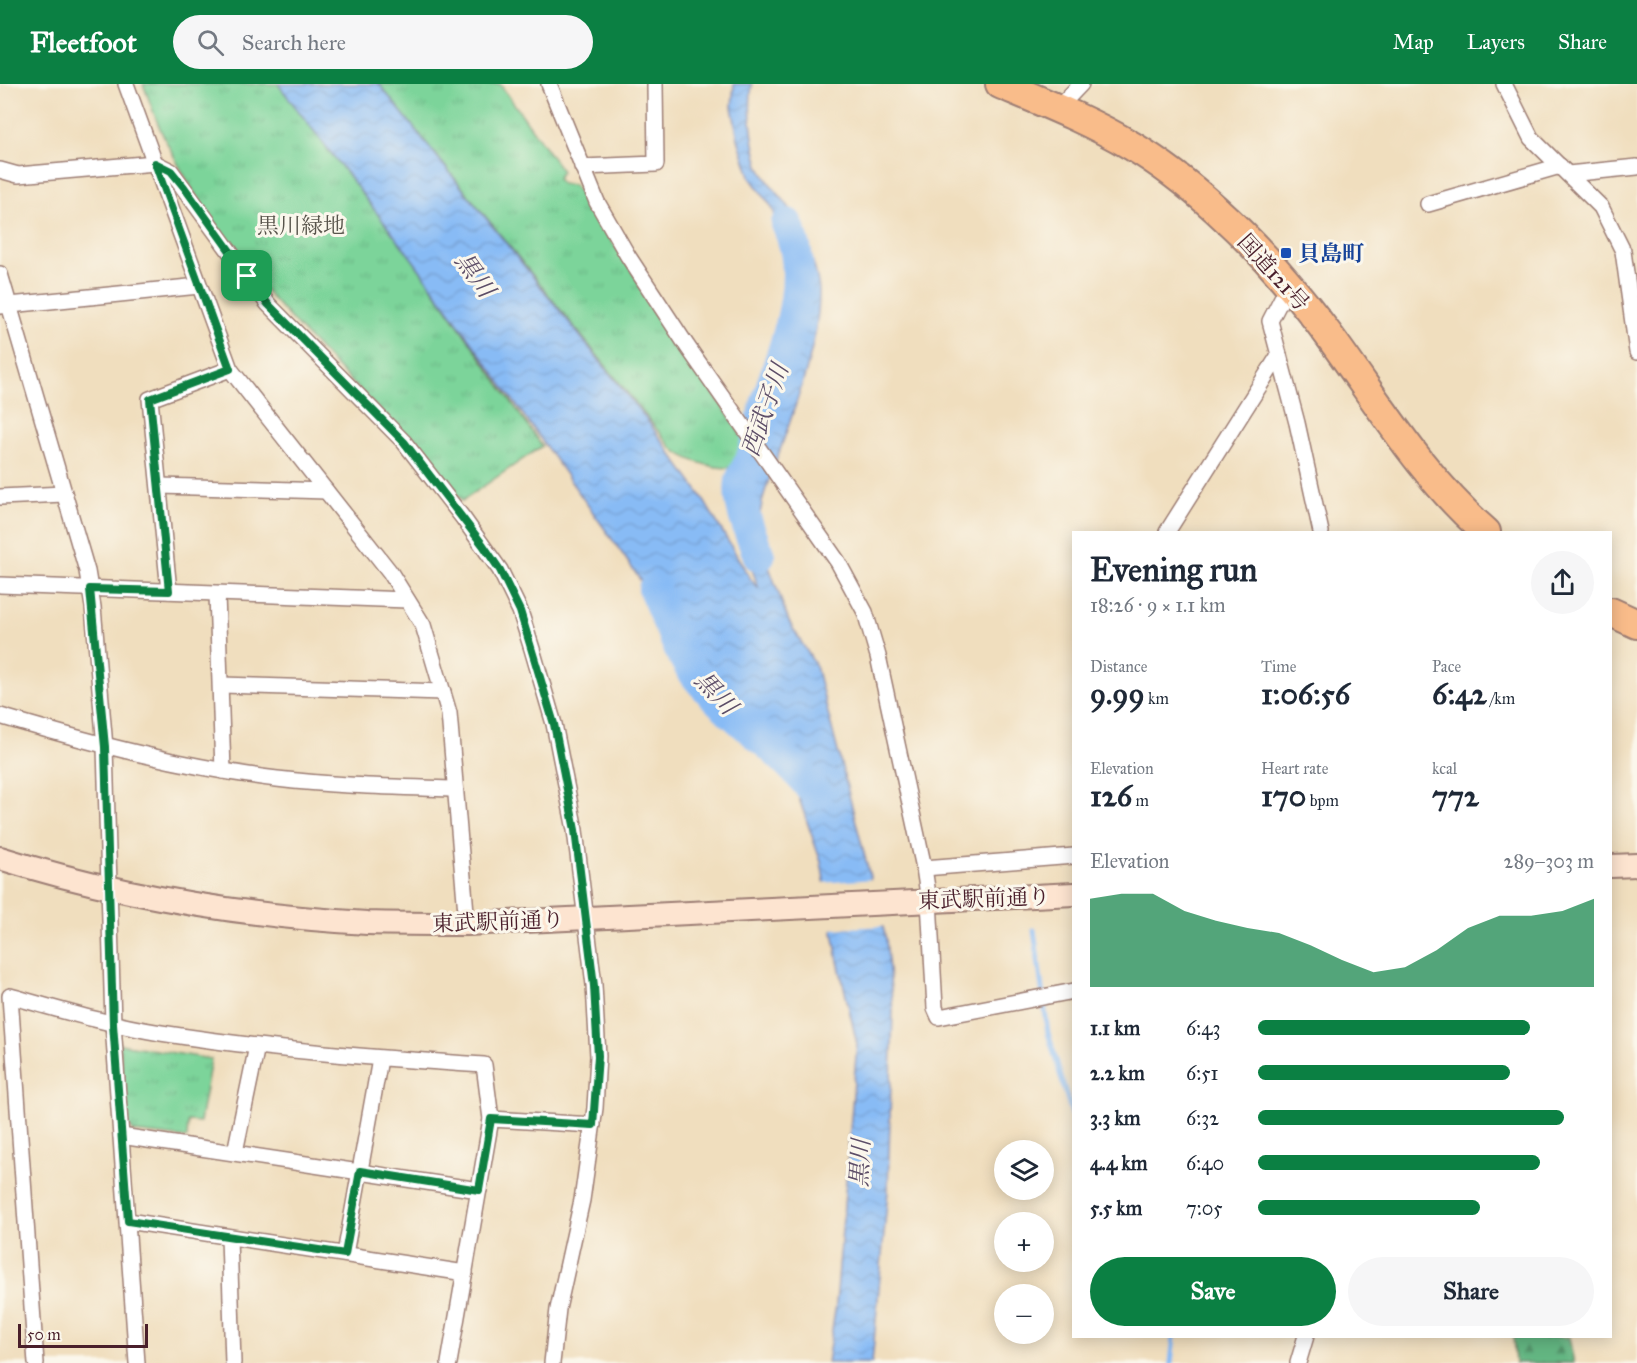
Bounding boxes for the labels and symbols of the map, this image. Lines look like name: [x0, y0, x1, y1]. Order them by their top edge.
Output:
park label: 黒川緑地: [257, 212, 345, 239]
street label: 国道121号: [1232, 228, 1315, 316]
place label: 貝島町: [1298, 240, 1364, 267]
marker: 貝島町: [1279, 246, 1293, 260]
water label: 黒川: [449, 247, 503, 306]
pin: [221, 250, 272, 301]
water label: 西武子川: [735, 357, 796, 460]
water label: 黒川: [689, 665, 745, 723]
street label: 東武駅前通り: [918, 883, 1050, 914]
street label: 東武駅前通り: [432, 906, 564, 937]
water label: 黒川: [844, 1135, 876, 1188]
scale bar: [18, 1321, 148, 1348]

